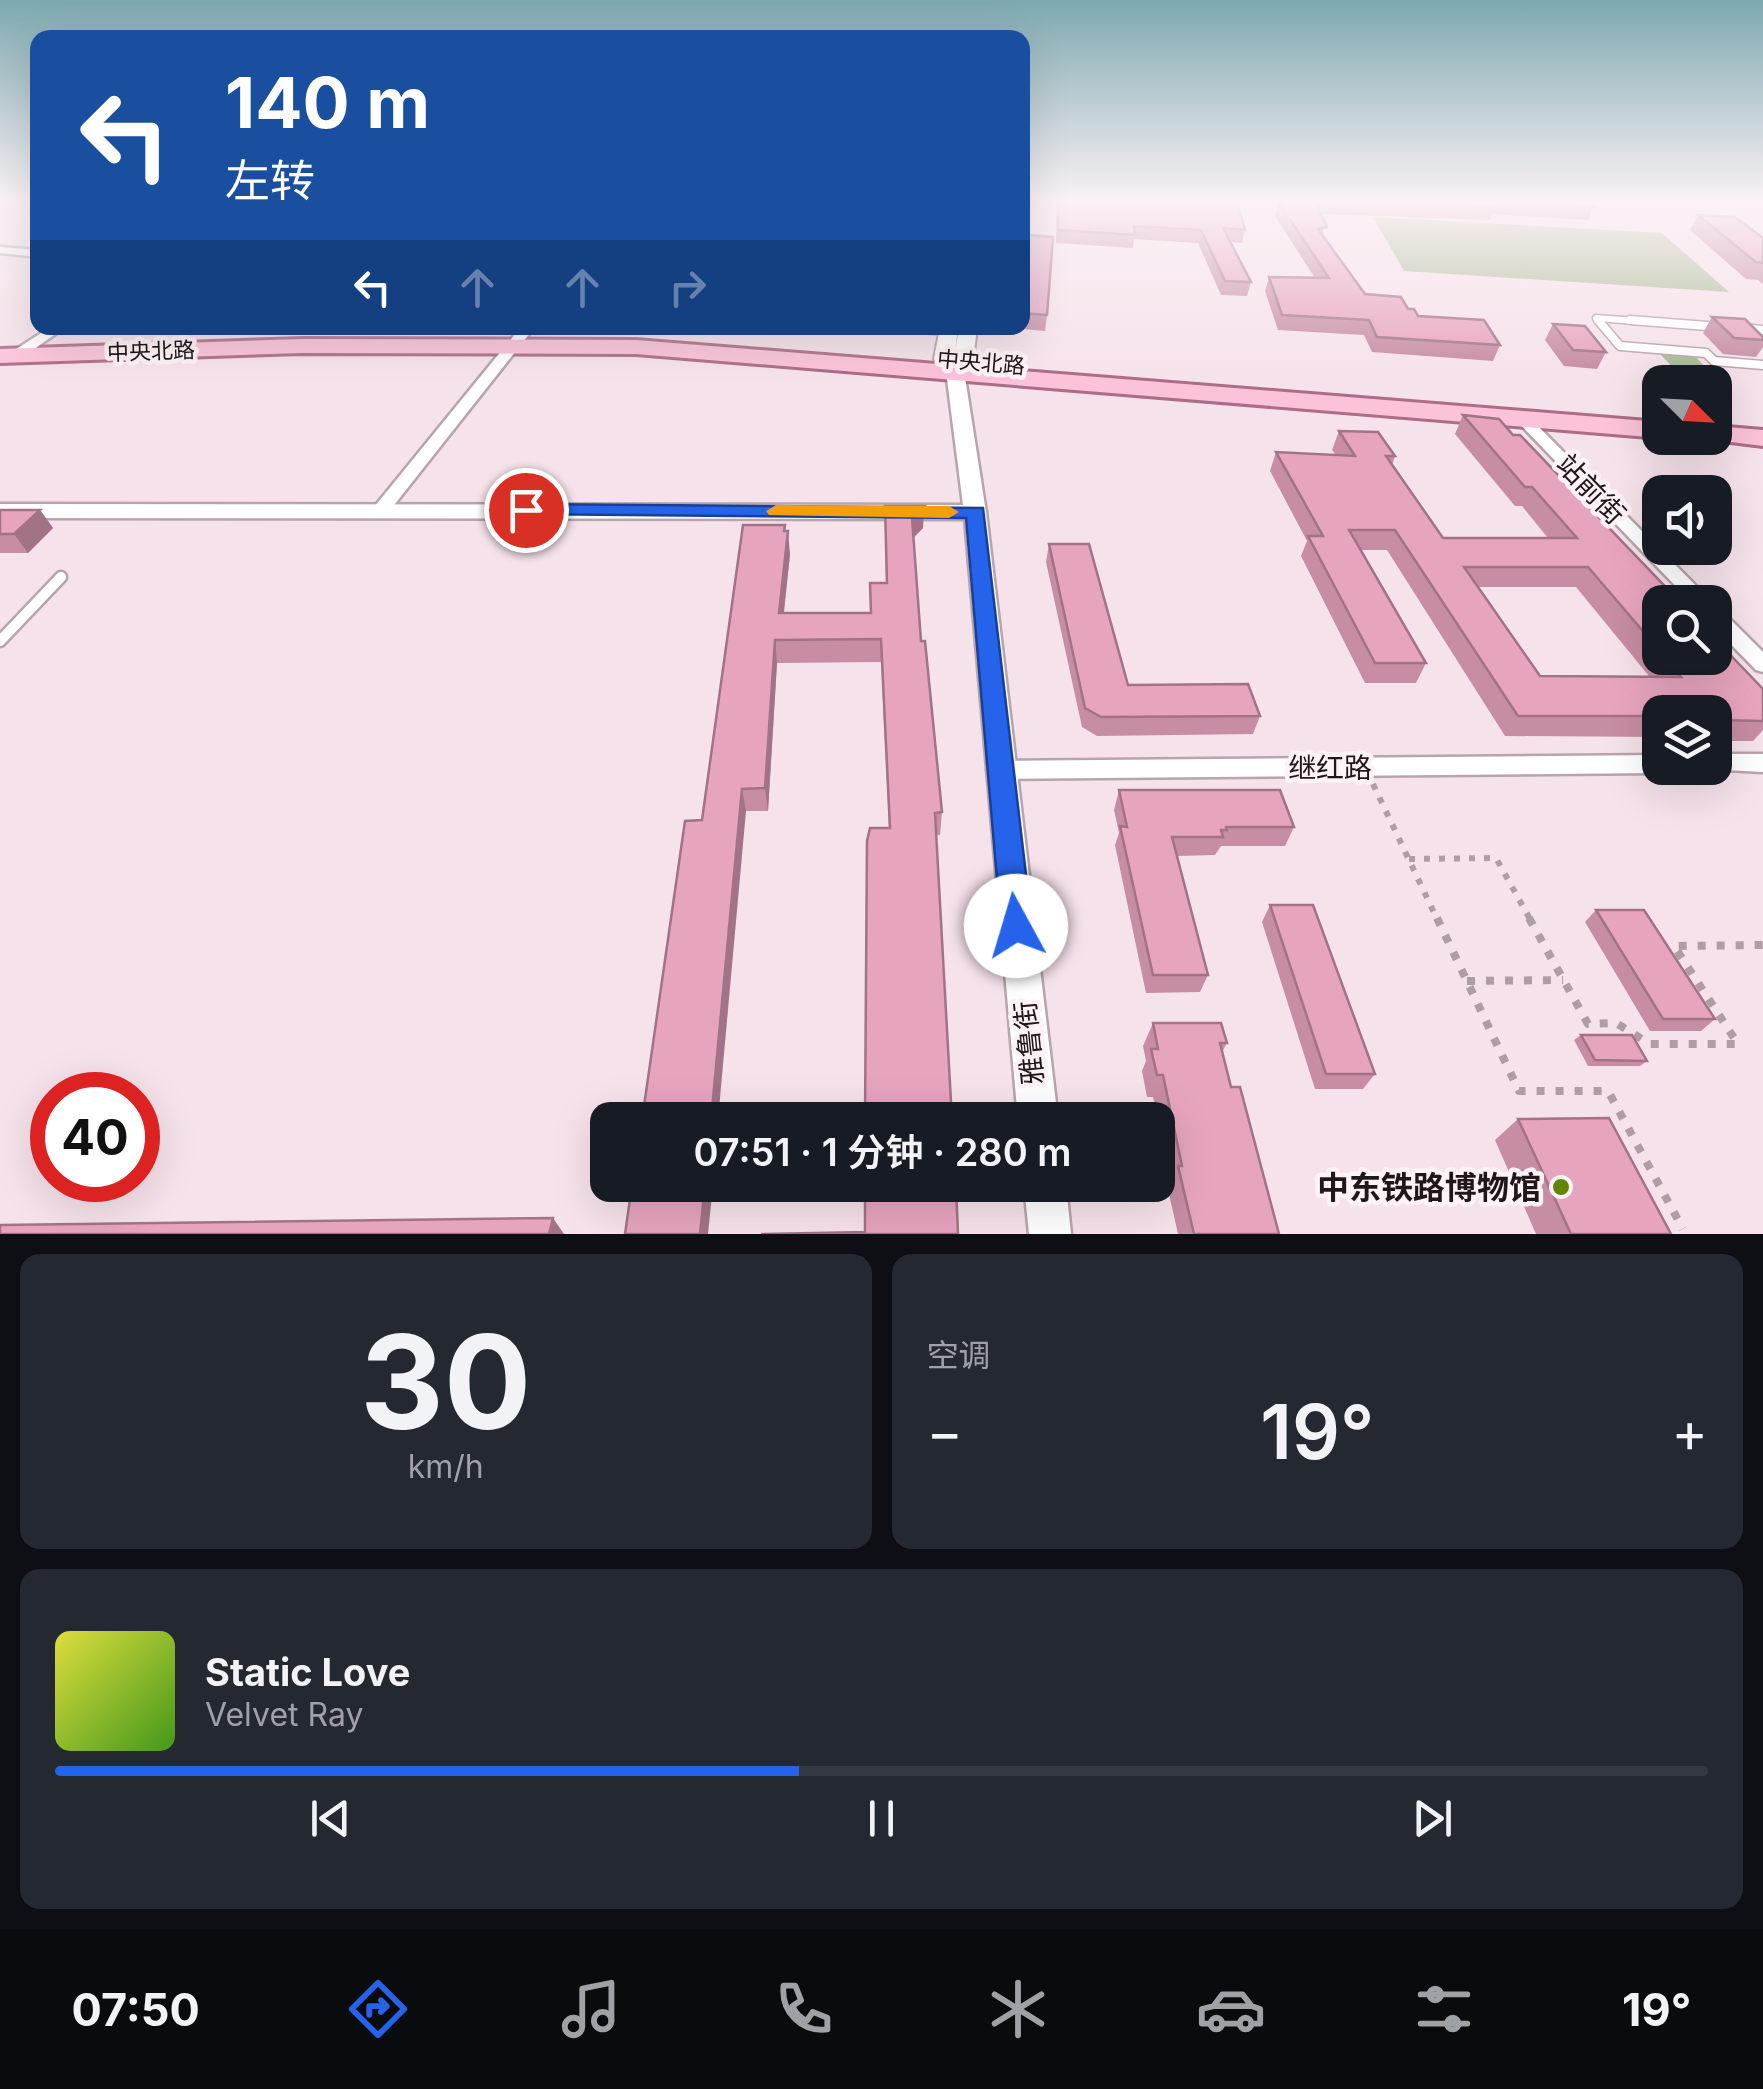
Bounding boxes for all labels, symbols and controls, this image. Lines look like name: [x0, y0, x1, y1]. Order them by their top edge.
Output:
text: 140 m: [225, 60, 430, 145]
icon: left: [60, 70, 190, 200]
text: 左转: [225, 153, 315, 208]
icon: left: [345, 260, 400, 315]
icon: ahead: [450, 260, 505, 315]
icon: ahead: [555, 260, 610, 315]
icon: right: [660, 260, 715, 315]
street label: 中央北路: [107, 336, 195, 366]
street label: 中央北路: [936, 345, 1026, 379]
north arrow: [1642, 365, 1732, 455]
map controls: [1642, 365, 1732, 785]
street label: 站前街: [1550, 447, 1632, 531]
pin: [484, 468, 569, 553]
button: sound: [1642, 475, 1732, 565]
icon: arrive: [499, 483, 554, 538]
button: search: [1642, 585, 1732, 675]
button: layers: [1642, 695, 1732, 785]
street label: 继红路: [1288, 751, 1372, 785]
position arrow: [964, 874, 1068, 978]
street label: 雅鲁街: [1008, 999, 1050, 1087]
speed limit sign: 40: [30, 1072, 160, 1202]
text: 07:51 · 1 分钟 · 280 m: [693, 1129, 1072, 1175]
place label: 中东铁路博物馆: [1317, 1168, 1541, 1207]
marker: 中东铁路博物馆: [1550, 1176, 1572, 1198]
text: 30: [360, 1303, 532, 1460]
text: 空调: [927, 1336, 991, 1375]
text: 19°: [1260, 1386, 1374, 1477]
text: −: [927, 1399, 963, 1465]
text: +: [1672, 1399, 1708, 1465]
text: km/h: [408, 1447, 484, 1486]
text: Static Love: [205, 1649, 410, 1695]
text: Velvet Ray: [205, 1695, 363, 1734]
icon: previous: [303, 1791, 358, 1846]
icon: pause: [854, 1791, 909, 1846]
icon: next: [1405, 1791, 1460, 1846]
icon: directions: [343, 1974, 413, 2044]
icon: music: [556, 1974, 626, 2044]
icon: phone: [769, 1974, 839, 2044]
icon: climate: [983, 1974, 1053, 2044]
icon: car: [1196, 1974, 1266, 2044]
icon: filters: [1409, 1974, 1479, 2044]
text: 07:50: [72, 1982, 200, 2037]
text: 19°: [1622, 1982, 1691, 2037]

